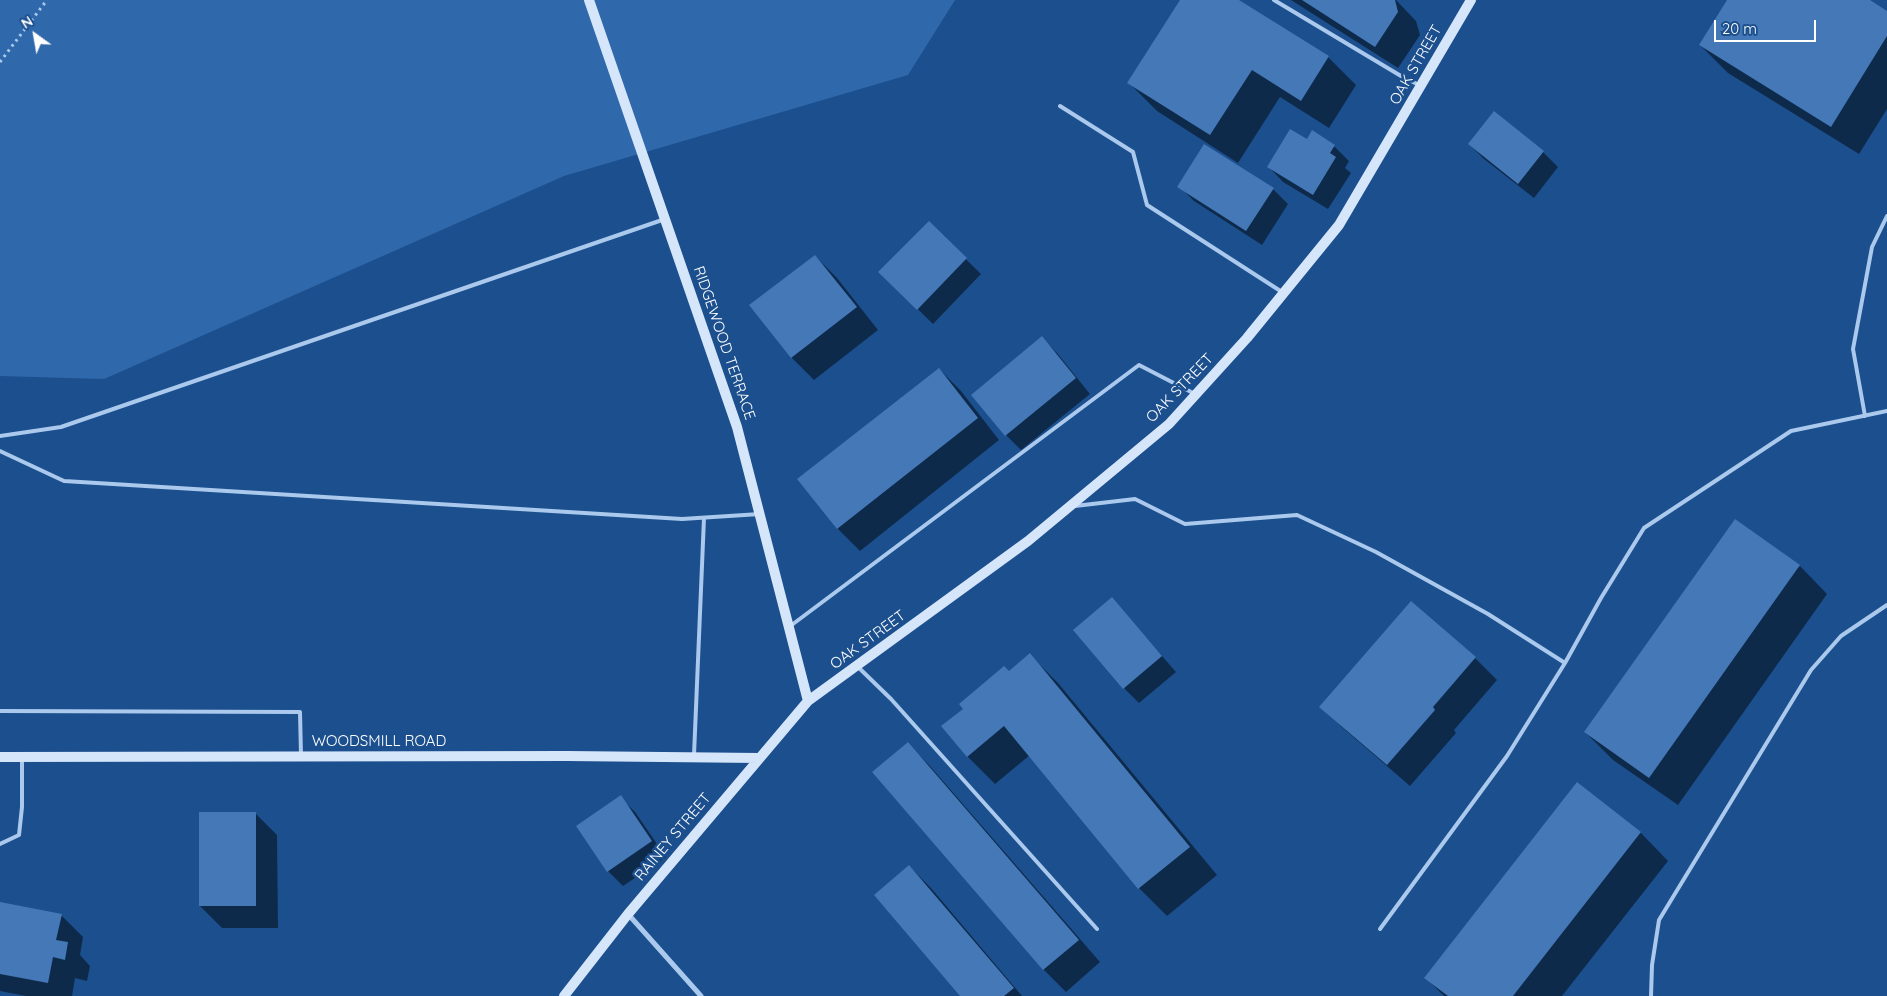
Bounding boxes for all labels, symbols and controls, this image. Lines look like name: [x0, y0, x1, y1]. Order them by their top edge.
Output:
north arrow: [10, 10, 60, 60]
scale bar: [1717, 10, 1820, 42]
text: N: [18, 12, 36, 33]
text: 20 m: [1722, 19, 1757, 38]
street label: OAK STREET: [1386, 22, 1446, 108]
street label: RIDGEWOOD TERRACE: [689, 264, 759, 422]
street label: OAK STREET: [1143, 350, 1217, 426]
street label: OAK STREET: [827, 607, 909, 673]
street label: WOODSMILL ROAD: [312, 732, 446, 750]
street label: RAINEY STREET: [631, 789, 715, 885]

